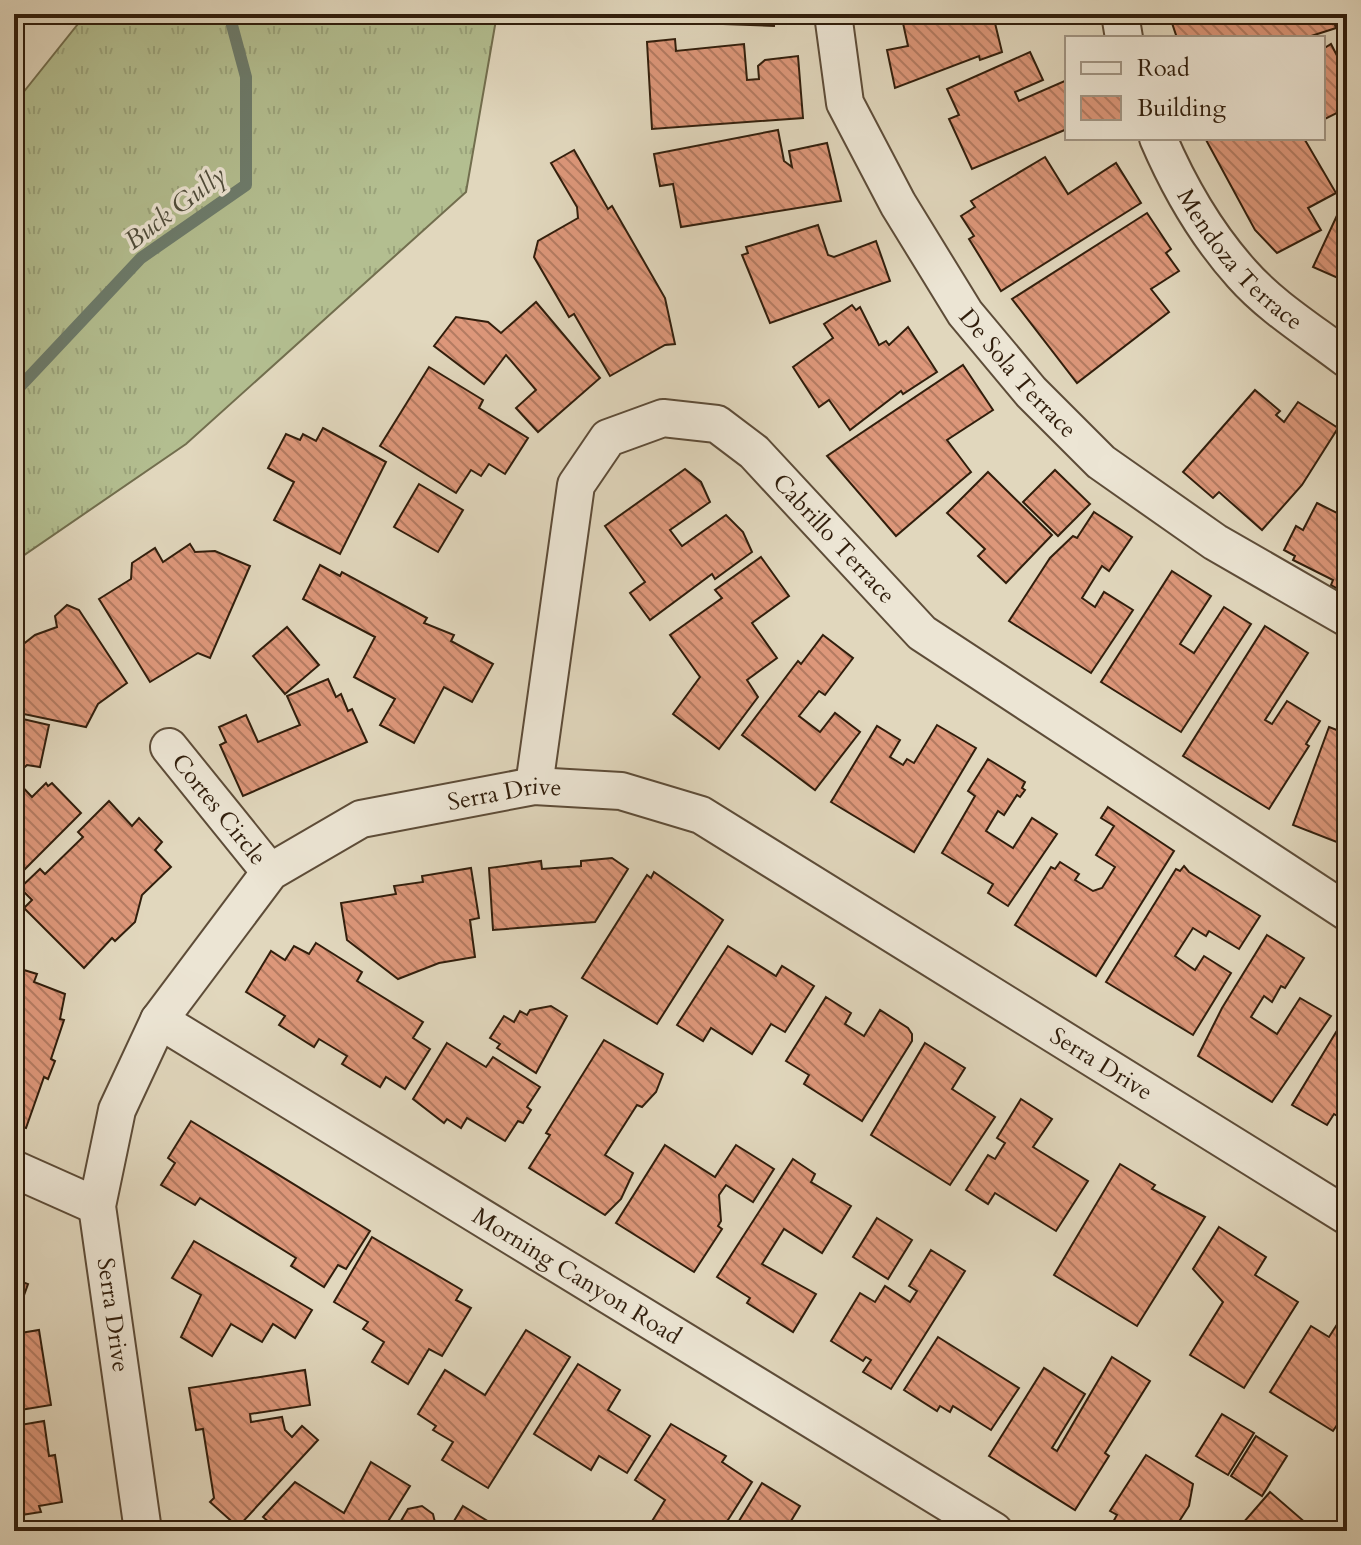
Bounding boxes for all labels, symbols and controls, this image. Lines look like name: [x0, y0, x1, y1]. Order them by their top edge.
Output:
legend: [1065, 36, 1325, 140]
text: Road: [1137, 52, 1190, 85]
text: Building: [1137, 92, 1227, 125]
water label: Buck Gully: [117, 158, 233, 258]
street label: Mendoza Terrace: [1169, 183, 1310, 338]
street label: De Sola Terrace: [951, 301, 1084, 445]
street label: Cabrillo Terrace: [765, 466, 903, 611]
street label: Cortes Circle: [164, 746, 275, 872]
street label: Serra Drive: [445, 769, 563, 819]
street label: Serra Drive: [1044, 1019, 1159, 1108]
street label: Morning Canyon Road: [466, 1199, 688, 1352]
street label: Serra Drive: [89, 1256, 137, 1374]

